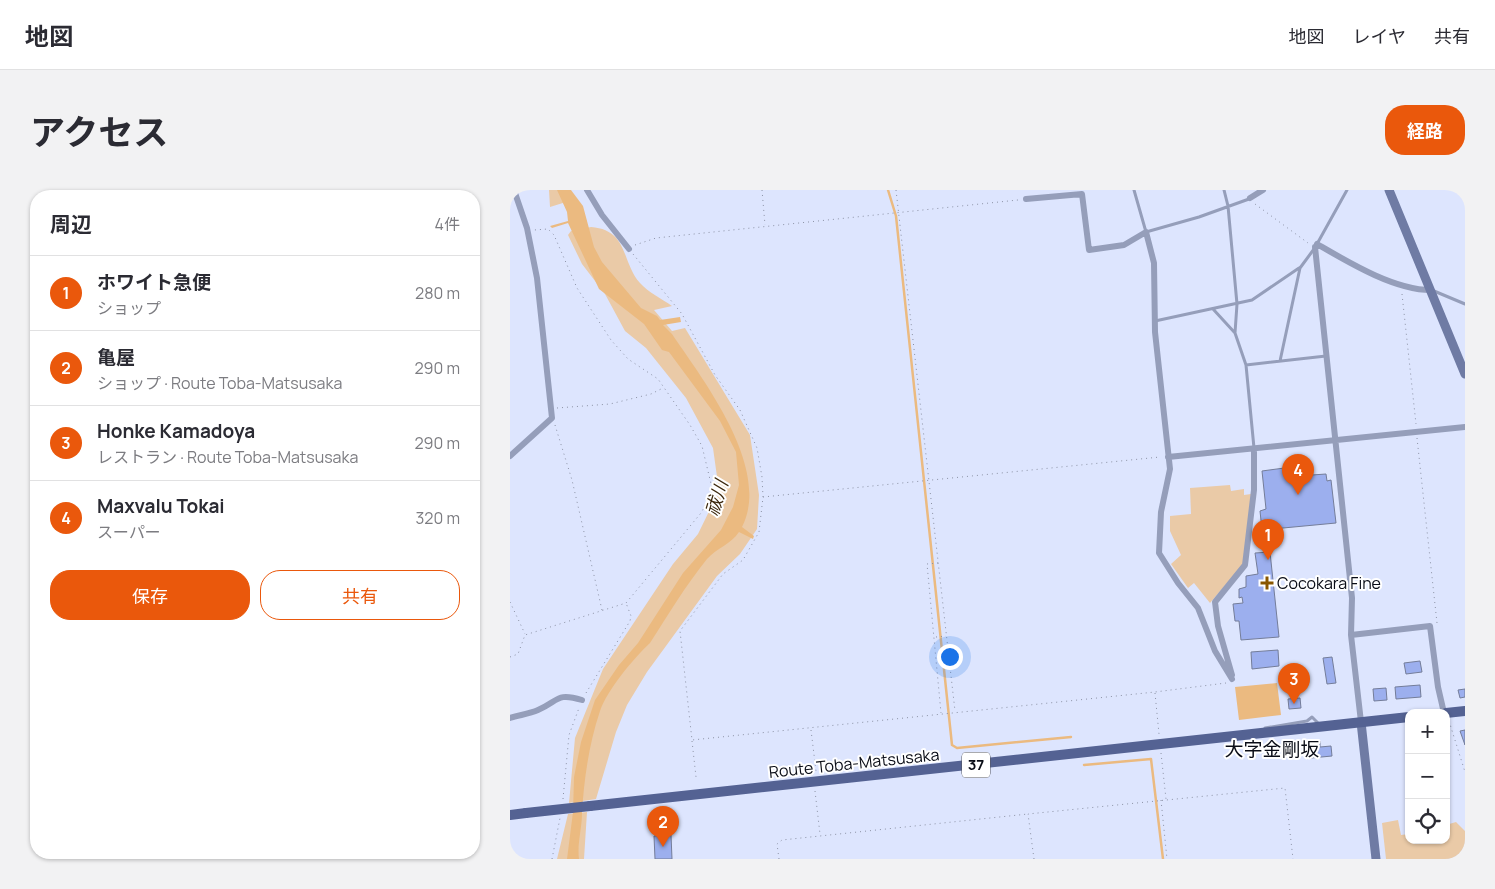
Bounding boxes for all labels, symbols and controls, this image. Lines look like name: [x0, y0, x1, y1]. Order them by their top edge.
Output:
text: 地図: [25, 19, 73, 52]
text: 地図: [1289, 24, 1325, 48]
text: レイヤ: [1353, 24, 1406, 48]
text: 共有: [1434, 24, 1470, 48]
button: 経路: [1385, 105, 1465, 155]
text: アクセス: [30, 108, 168, 156]
text: 周辺: [50, 210, 92, 238]
text: 4件: [435, 213, 460, 235]
text: ホワイト急便: [97, 269, 211, 295]
text: 1: [62, 282, 70, 304]
text: 280 m: [415, 282, 460, 304]
text: ショップ: [97, 297, 161, 319]
text: 亀屋: [97, 344, 135, 370]
text: 2: [61, 357, 71, 379]
text: 290 m: [414, 357, 460, 379]
text: ショップ · Route Toba-Matsusaka: [97, 372, 342, 394]
text: Honke Kamadoya: [97, 418, 255, 444]
text: 3: [61, 432, 71, 454]
text: 290 m: [414, 432, 460, 454]
text: レストラン · Route Toba-Matsusaka: [97, 446, 358, 468]
pin: 4: [1282, 454, 1314, 495]
water label: 祓川: [699, 475, 733, 518]
text: Maxvalu Tokai: [97, 493, 225, 519]
text: 4: [61, 507, 71, 529]
text: 320 m: [416, 507, 460, 529]
pin: 1: [1252, 519, 1284, 560]
text: スーパー: [97, 521, 161, 543]
button: 保存: [50, 570, 250, 620]
button: 共有: [260, 570, 460, 620]
place label: Cocokara Fine: [1277, 572, 1381, 594]
marker: Cocokara Fine: [1261, 577, 1273, 589]
your location: [937, 644, 963, 670]
pin: 3: [1278, 663, 1310, 704]
map controls: [1405, 709, 1450, 844]
button: +: [1405, 709, 1450, 754]
district label: 大字金剛坂: [1224, 736, 1320, 762]
street label: Route Toba-Matsusaka: [768, 743, 940, 783]
road number: 37: [962, 752, 990, 778]
button: −: [1405, 754, 1450, 799]
button: locate: [1405, 799, 1450, 844]
pin: 2: [647, 806, 679, 847]

